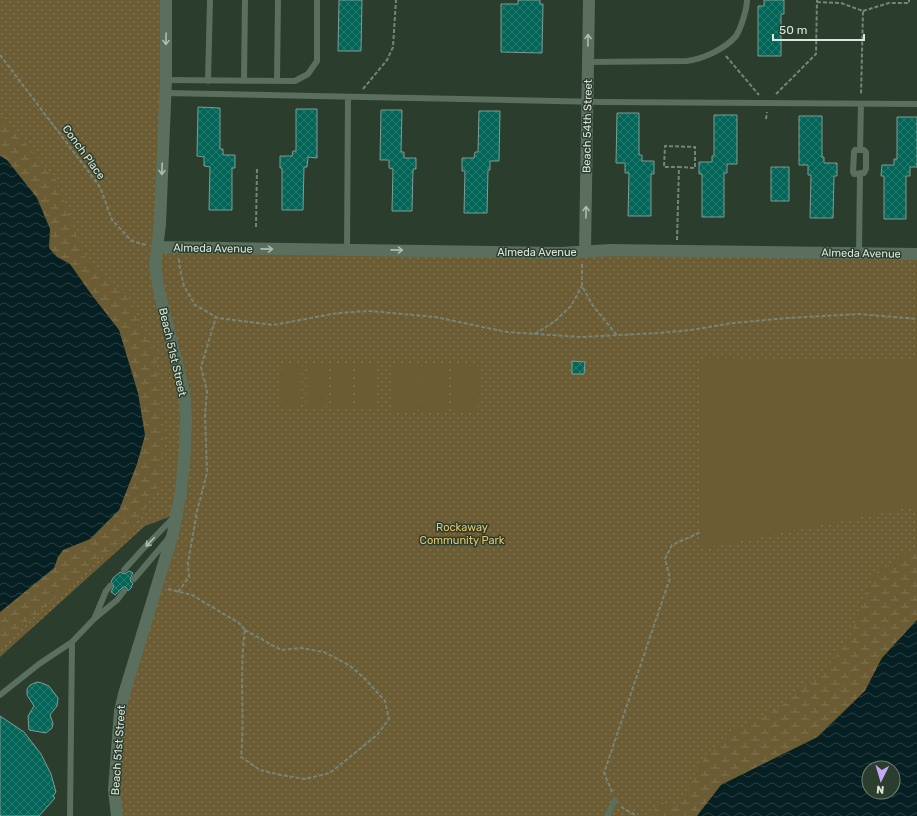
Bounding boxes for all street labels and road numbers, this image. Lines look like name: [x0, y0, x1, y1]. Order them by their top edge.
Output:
street label: Beach 54th Street: [580, 78, 595, 173]
street label: Conch Place: [60, 123, 108, 182]
street label: Almeda Avenue: [173, 241, 253, 256]
street label: Almeda Avenue: [497, 246, 577, 259]
street label: Almeda Avenue: [821, 246, 901, 261]
street label: Beach 51st Street: [156, 307, 189, 398]
street label: Beach 51st Street: [109, 704, 128, 796]

